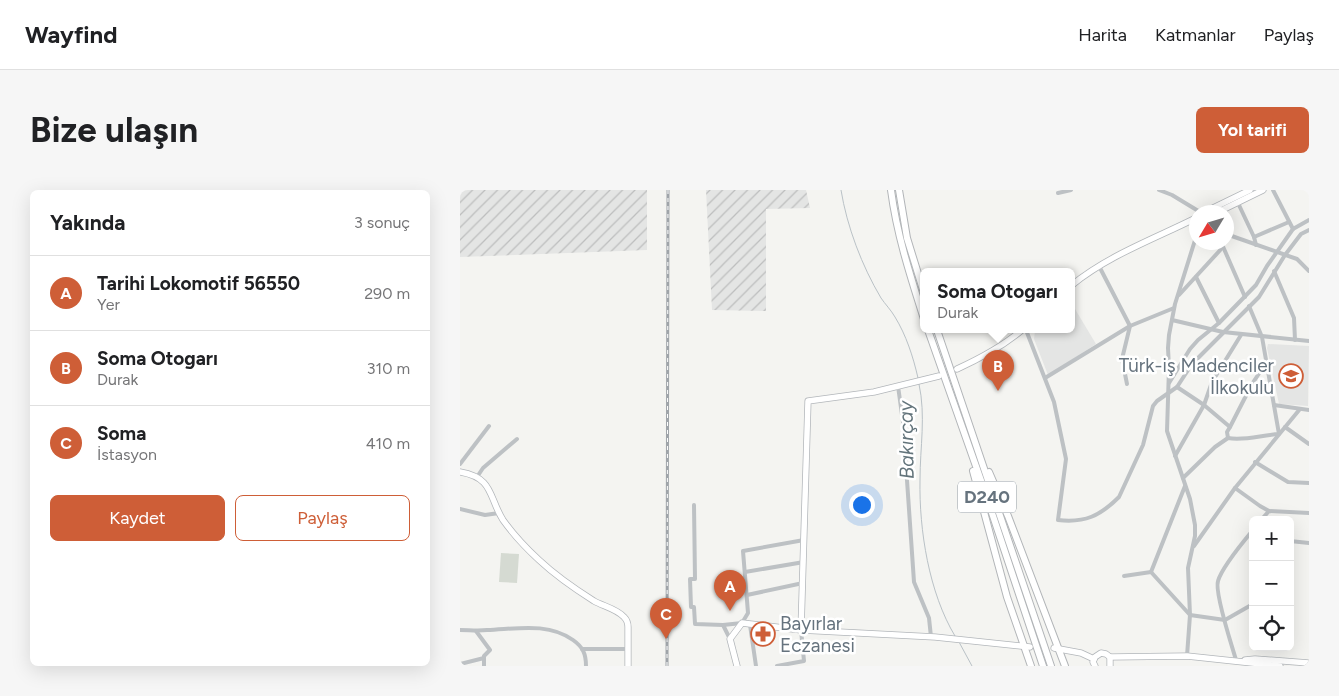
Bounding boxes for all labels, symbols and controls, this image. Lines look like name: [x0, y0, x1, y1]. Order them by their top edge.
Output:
text: Wayfind: [25, 20, 118, 49]
text: Harita: [1078, 24, 1127, 46]
text: Katmanlar: [1155, 24, 1236, 46]
text: Paylaş: [1264, 24, 1314, 46]
button: Yol tarifi: [1196, 107, 1309, 153]
text: Bize ulaşın: [30, 109, 198, 151]
north arrow: [1189, 205, 1234, 250]
text: Yakında: [50, 210, 125, 235]
text: 3 sonuç: [354, 213, 410, 232]
popup: [920, 268, 1075, 333]
text: Tarihi Lokomotif 56550: [97, 272, 300, 295]
text: Soma Otogarı: [937, 280, 1058, 303]
text: A: [60, 284, 72, 303]
text: 290 m: [364, 284, 410, 303]
text: Yer: [97, 295, 120, 314]
text: Durak: [937, 303, 978, 322]
text: Soma Otogarı: [97, 347, 218, 370]
pin: B: [982, 350, 1014, 391]
place label: Türk-iş Madenciler İlkokulu: [1119, 354, 1275, 399]
text: B: [61, 359, 71, 378]
text: 310 m: [367, 359, 410, 378]
school or university icon: Türk-iş Madenciler İlkokulu: [1278, 363, 1304, 389]
text: Durak: [97, 370, 138, 389]
water label: Bakırçay: [893, 399, 919, 479]
text: Soma: [97, 422, 146, 445]
text: C: [60, 434, 72, 453]
text: 410 m: [366, 434, 410, 453]
text: İstasyon: [97, 445, 157, 464]
road number: D240: [958, 482, 1016, 512]
your location: [849, 492, 875, 518]
button: Kaydet: [50, 495, 225, 541]
button: Paylaş: [235, 495, 410, 541]
map controls: [1249, 516, 1294, 651]
button: +: [1249, 516, 1294, 561]
button: −: [1249, 561, 1294, 606]
pin: A: [714, 570, 746, 611]
pin: C: [650, 598, 682, 639]
button: locate: [1249, 606, 1294, 651]
place label: Bayırlar Eczanesi: [780, 612, 855, 657]
pharmacy icon: Bayırlar Eczanesi: [750, 621, 776, 647]

